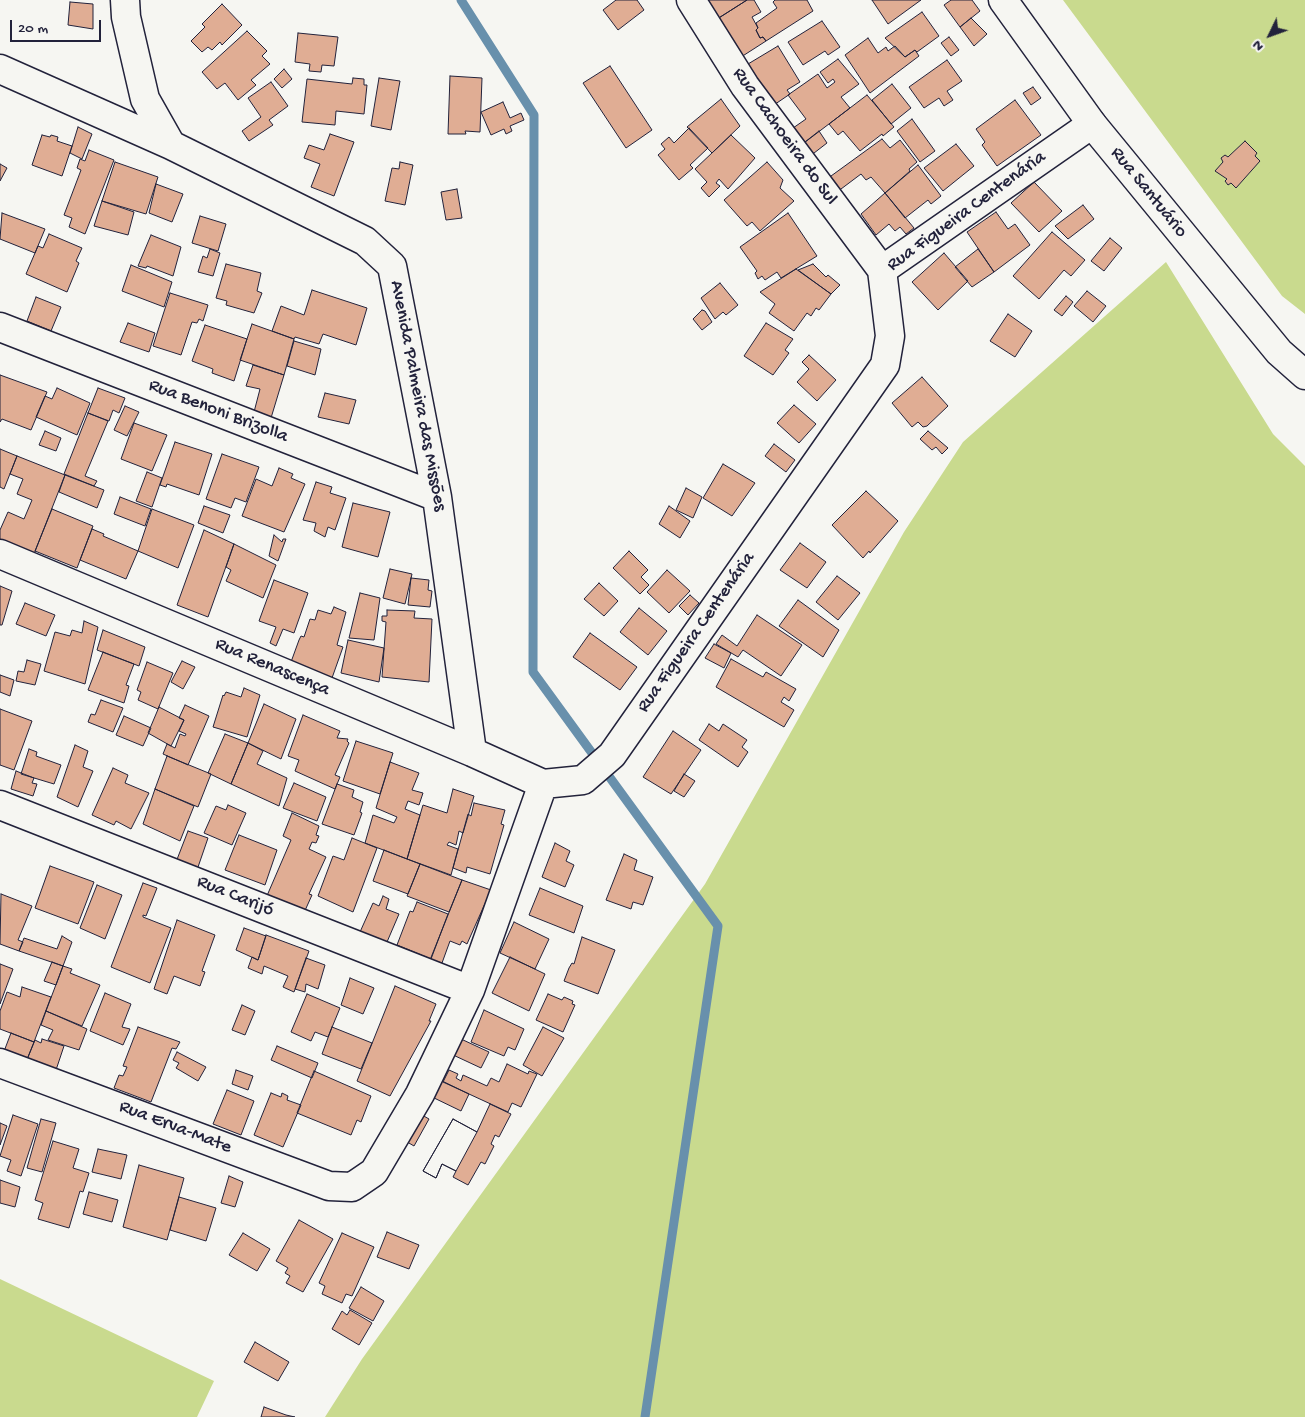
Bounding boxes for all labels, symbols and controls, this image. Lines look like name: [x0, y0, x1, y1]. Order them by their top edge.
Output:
scale bar: [12, 10, 104, 42]
north arrow: [1245, 10, 1295, 60]
text: 20 m: [18, 20, 48, 38]
text: N: [1249, 36, 1268, 54]
street label: Rua Cachoeira do Sul: [726, 64, 842, 210]
street label: Rua Santuário: [1104, 143, 1192, 243]
street label: Rua Figueira Centenária: [883, 147, 1051, 277]
street label: Avenida Palmeira das Missões: [383, 279, 451, 513]
street label: Rua Benoni Brizolla: [145, 375, 291, 449]
street label: Rua Figueira Centenária: [633, 548, 761, 718]
street label: Rua Renascença: [211, 634, 333, 702]
street label: Rua Carijó: [193, 871, 277, 923]
street label: Rua Erva-Mate: [116, 1096, 234, 1160]

